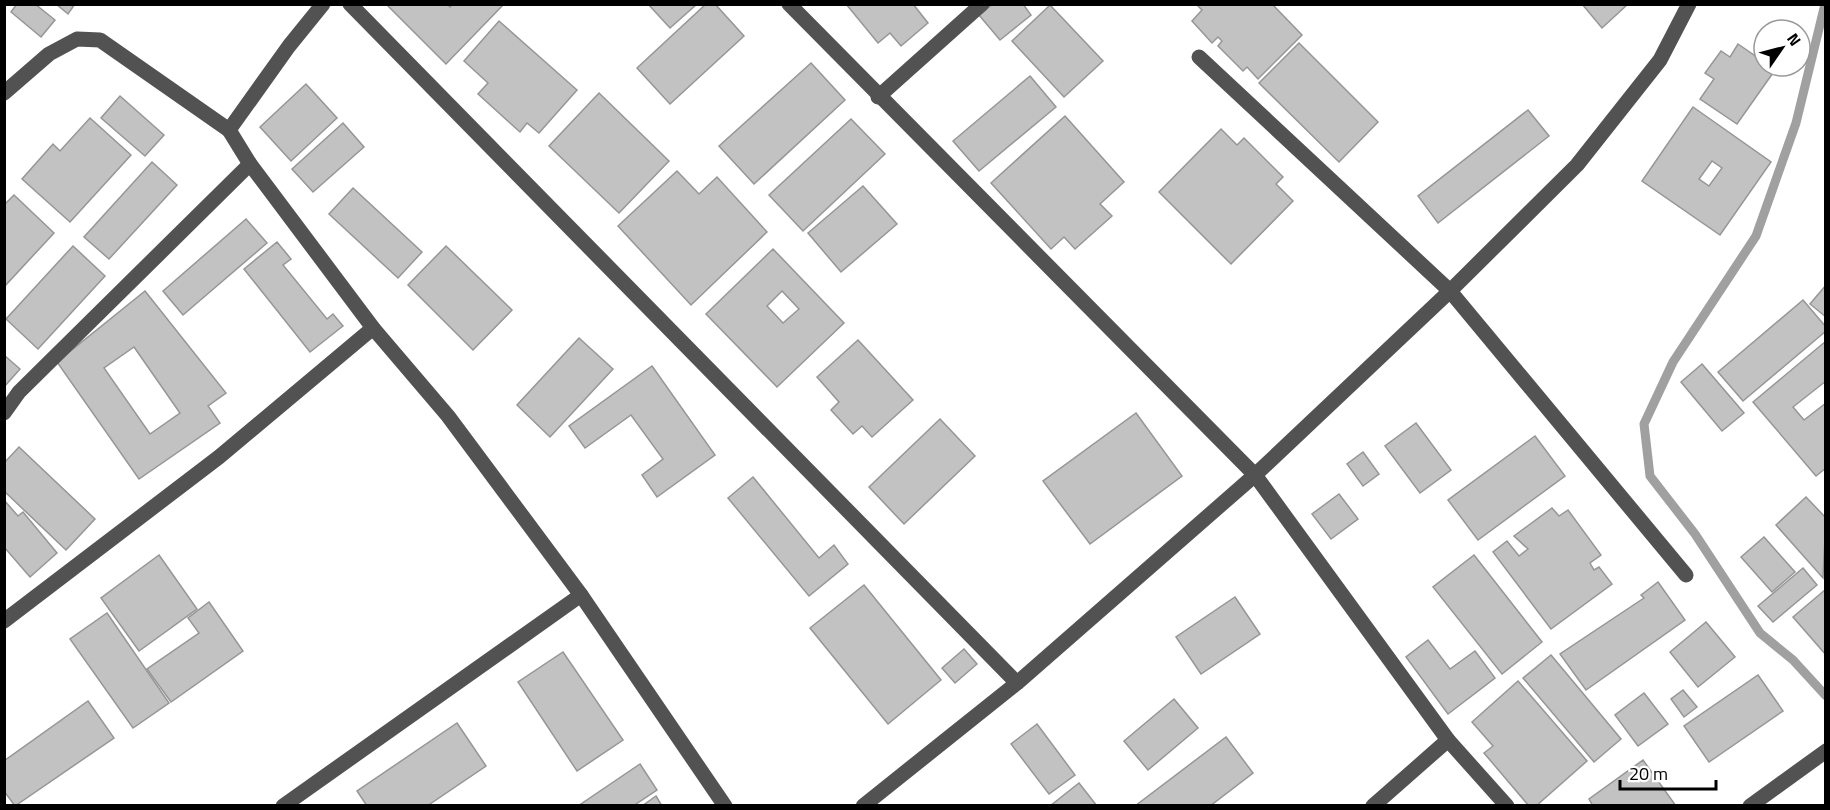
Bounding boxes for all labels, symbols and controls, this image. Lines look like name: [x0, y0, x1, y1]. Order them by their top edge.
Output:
north arrow: [1752, 18, 1812, 78]
text: N: [1781, 28, 1807, 51]
scale bar: [1620, 753, 1716, 791]
text: 20 m: [1629, 760, 1668, 787]

